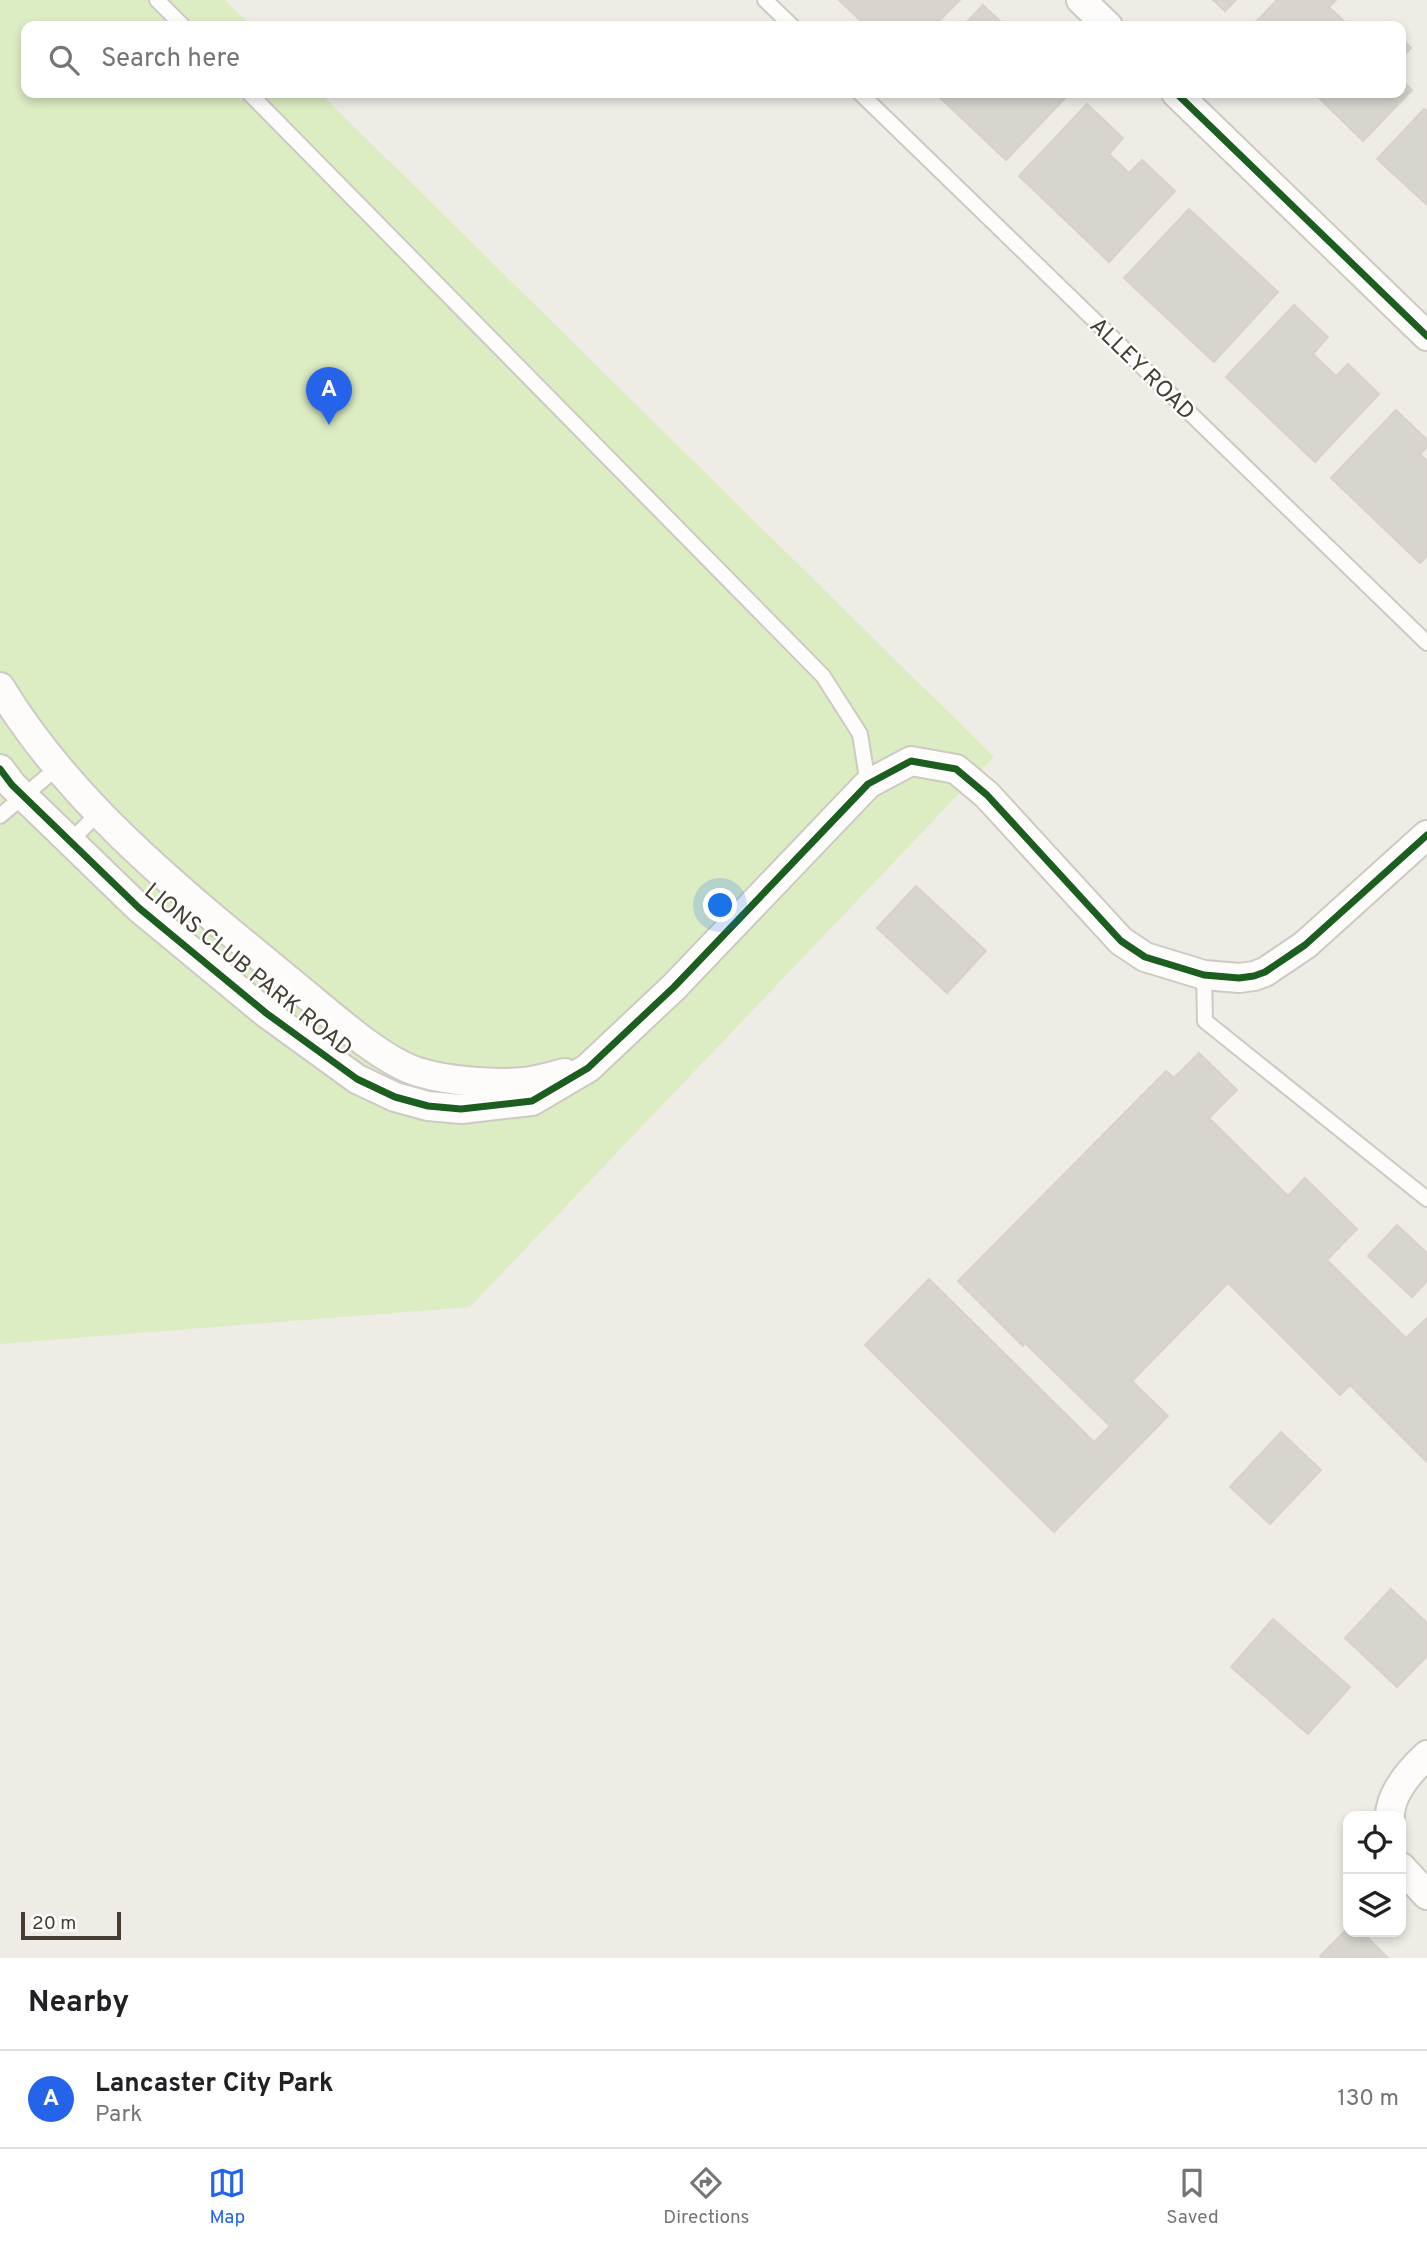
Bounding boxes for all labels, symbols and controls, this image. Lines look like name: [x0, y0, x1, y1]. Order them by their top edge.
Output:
search box: [21, 21, 1406, 98]
icon: search: [45, 41, 83, 79]
text: Search here: [101, 43, 240, 76]
street label: ALLEY ROAD: [1082, 312, 1200, 427]
pin: A: [306, 367, 352, 425]
street label: LIONS CLUB PARK ROAD: [137, 878, 358, 1064]
your location: [703, 888, 737, 922]
map controls: [1343, 1811, 1406, 1937]
button: locate: [1343, 1811, 1406, 1874]
button: layers: [1343, 1874, 1406, 1937]
scale bar: [21, 1909, 121, 1941]
text: 20 m: [32, 1912, 76, 1936]
text: Nearby: [28, 1985, 129, 2022]
text: Lancaster City Park: [95, 2068, 334, 2101]
text: A: [43, 2085, 59, 2114]
text: 130 m: [1337, 2085, 1399, 2114]
text: Park: [95, 2101, 142, 2130]
tab: Map: [208, 2164, 246, 2230]
tab: Directions: [663, 2164, 750, 2230]
tab: Saved: [1166, 2164, 1219, 2230]

